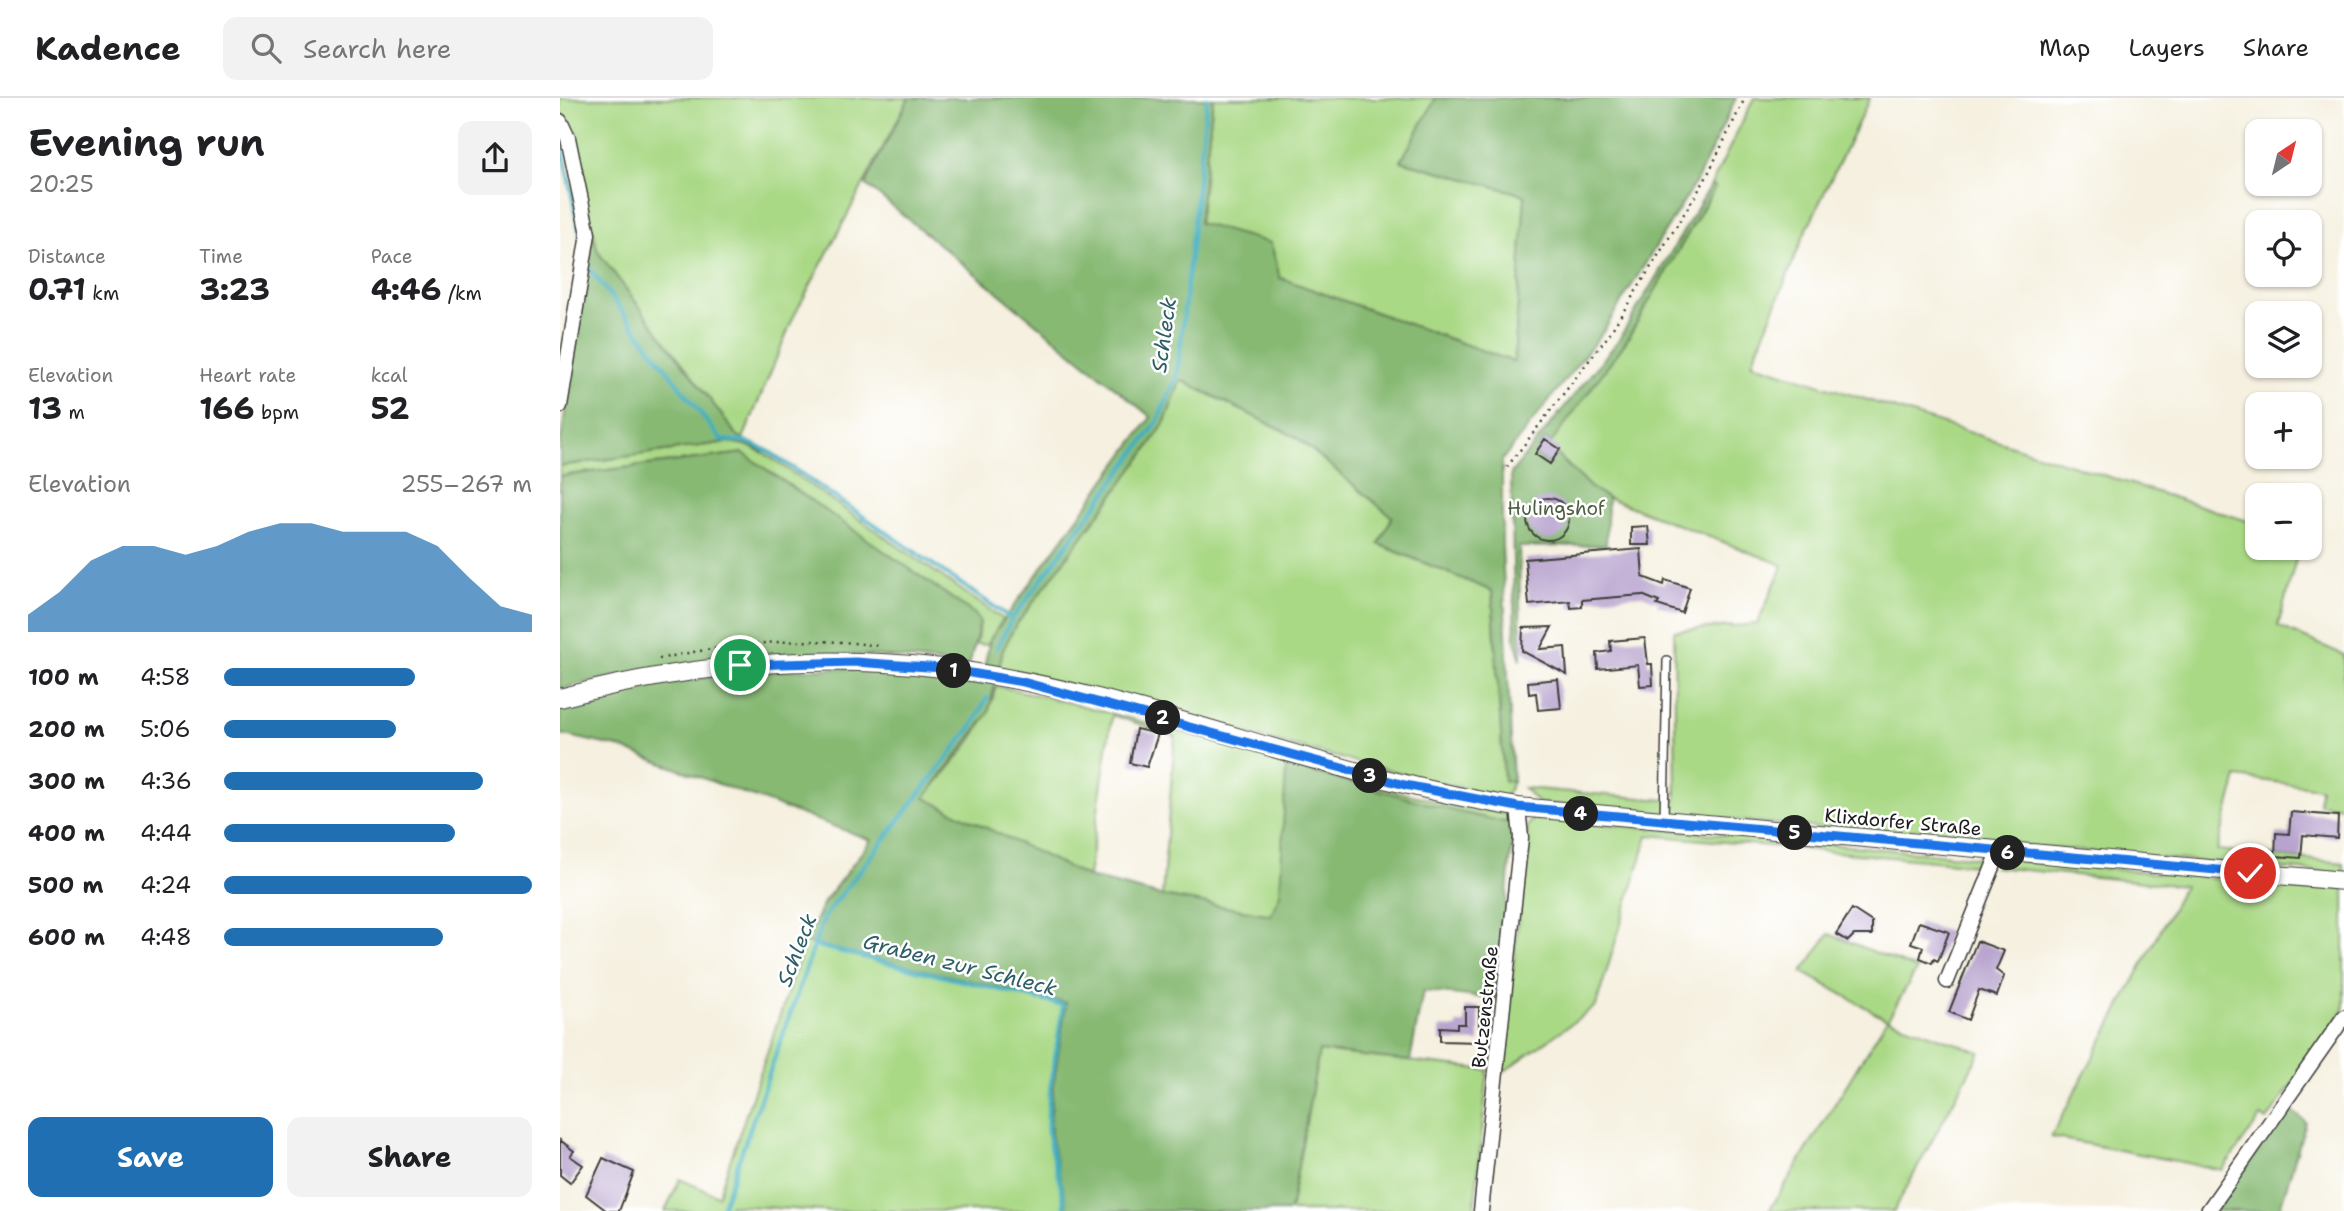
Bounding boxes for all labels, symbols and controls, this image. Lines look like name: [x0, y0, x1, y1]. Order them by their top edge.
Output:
search box: [223, 17, 713, 80]
text: Kadence: [35, 26, 181, 71]
icon: search: [247, 29, 285, 67]
text: Search here: [303, 31, 451, 66]
text: Map: [2039, 32, 2090, 64]
text: Layers: [2128, 32, 2205, 64]
text: Share: [2243, 32, 2309, 64]
text: Evening run: [28, 117, 265, 168]
north arrow: [2245, 119, 2322, 196]
map controls: [2245, 119, 2322, 560]
button: share: [458, 121, 532, 195]
text: 20:25: [28, 169, 94, 199]
button: locate: [2245, 210, 2322, 287]
text: Distance: [28, 244, 106, 269]
text: Time: [199, 244, 243, 269]
text: Pace: [371, 244, 412, 269]
text: 0.71: [28, 269, 86, 310]
text: 3:23: [199, 269, 270, 310]
text: 4:46: [371, 269, 441, 310]
text: km: [86, 281, 119, 306]
text: /km: [441, 281, 482, 306]
water label: Schleck: [1145, 296, 1183, 374]
button: layers: [2245, 301, 2322, 378]
text: Elevation: [28, 363, 113, 388]
text: Heart rate: [199, 363, 296, 388]
text: kcal: [371, 363, 408, 388]
text: 13: [28, 388, 62, 429]
text: 166: [199, 388, 255, 429]
text: 52: [371, 388, 409, 429]
button: +: [2245, 392, 2322, 469]
text: m: [62, 400, 85, 425]
text: bpm: [255, 400, 299, 425]
text: Elevation: [28, 469, 131, 499]
text: 255–267 m: [400, 469, 532, 499]
button: −: [2245, 483, 2322, 560]
park label: Hulingshof: [1507, 496, 1606, 521]
pin: [710, 635, 770, 695]
icon: arrive: [721, 646, 759, 684]
pin: 1: [936, 654, 972, 688]
text: 1: [949, 658, 958, 683]
text: 100 m: [28, 662, 99, 692]
text: 4:58: [140, 662, 191, 692]
pin: 2: [1146, 700, 1180, 736]
text: 2: [1156, 705, 1169, 730]
text: 200 m: [28, 714, 105, 744]
text: 5:06: [140, 714, 191, 744]
pin: 3: [1352, 758, 1388, 794]
text: 3: [1363, 763, 1376, 788]
text: 300 m: [28, 766, 105, 796]
text: 4:36: [140, 766, 192, 796]
pin: 4: [1564, 796, 1598, 832]
text: 4: [1574, 801, 1587, 826]
street label: Klixdorfer Straße: [1823, 803, 1983, 841]
pin: 5: [1778, 816, 1812, 850]
text: 400 m: [28, 818, 105, 848]
text: 4:44: [140, 818, 192, 848]
text: 5: [1789, 820, 1800, 845]
pin: 6: [1990, 836, 2026, 870]
text: 6: [2001, 840, 2014, 865]
pin: [2220, 843, 2280, 903]
icon: check: [2231, 854, 2269, 892]
text: 500 m: [28, 870, 103, 900]
text: 4:24: [140, 870, 191, 900]
water label: Schleck: [770, 910, 824, 990]
text: 600 m: [28, 922, 105, 952]
text: 4:48: [140, 922, 192, 952]
water label: Graben zur Schleck: [860, 927, 1060, 1003]
street label: Butzenstraße: [1466, 945, 1504, 1069]
button: Save: [28, 1117, 273, 1197]
button: Share: [287, 1117, 532, 1197]

